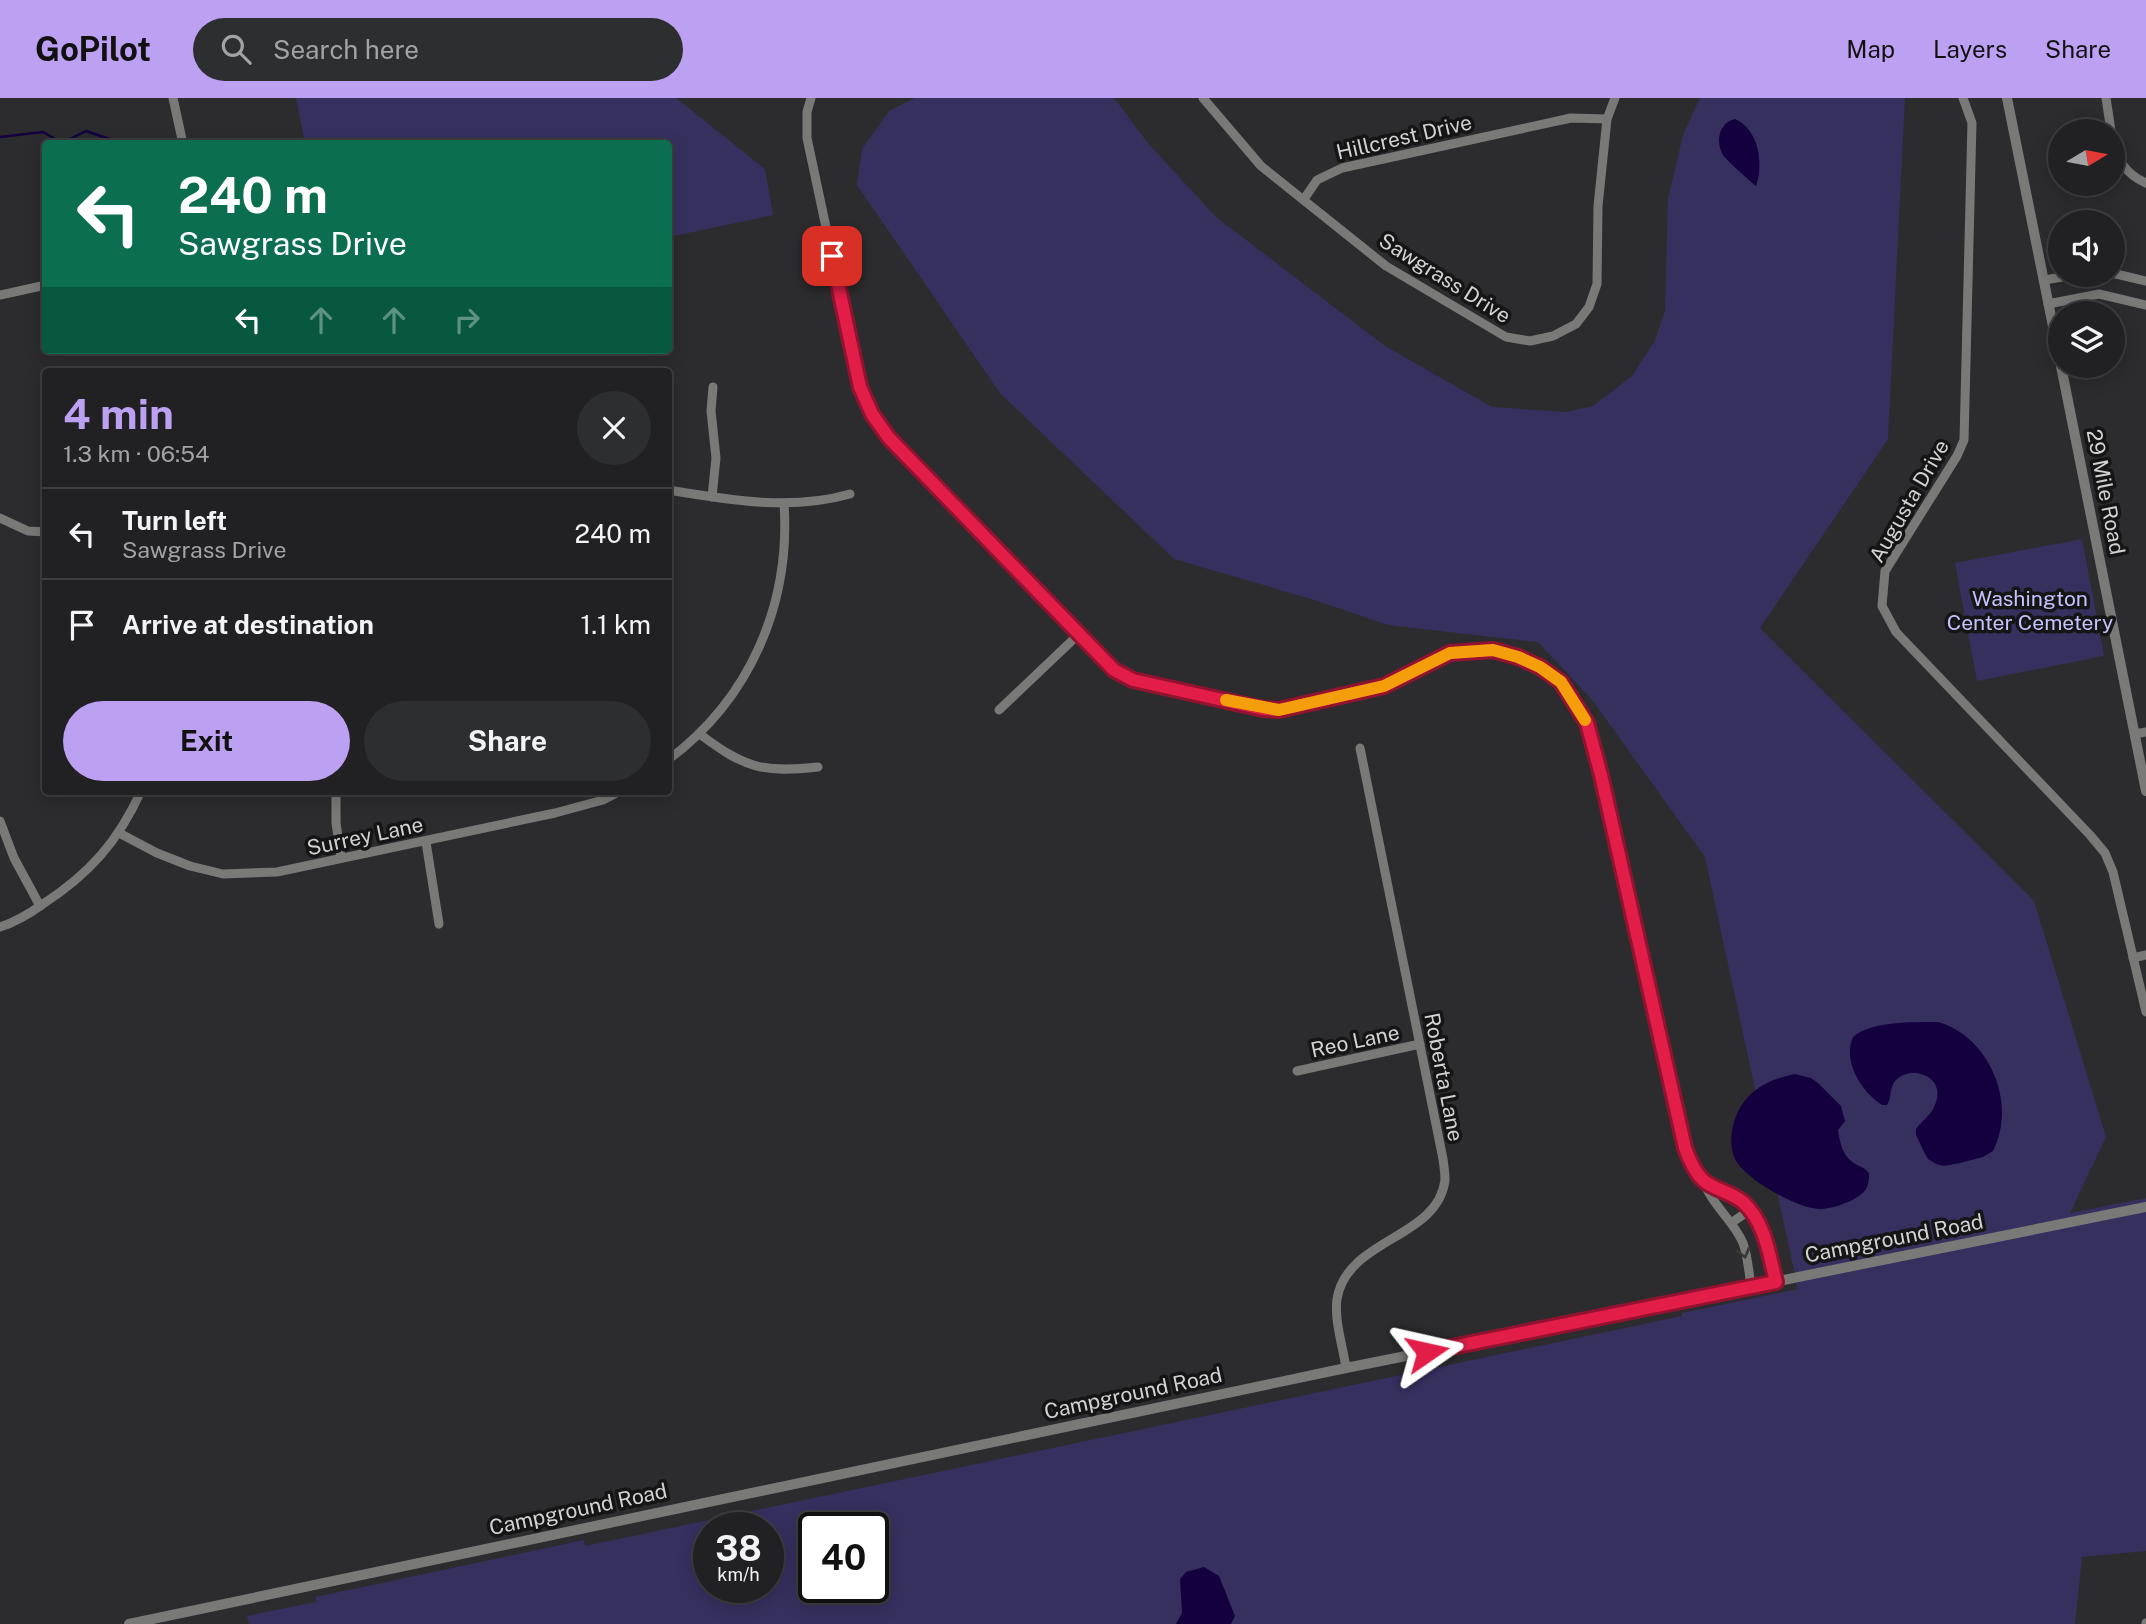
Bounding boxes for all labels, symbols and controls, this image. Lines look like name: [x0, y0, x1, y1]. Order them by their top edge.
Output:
search box: [193, 18, 683, 81]
text: GoPilot: [35, 30, 151, 68]
icon: search: [217, 30, 255, 68]
text: Search here: [273, 34, 419, 65]
text: Map: [1846, 35, 1895, 63]
text: Layers: [1933, 35, 2007, 63]
text: Share: [2045, 35, 2111, 63]
street label: Hillcrest Drive: [1334, 109, 1474, 165]
north arrow: [2048, 119, 2124, 196]
map controls: [2048, 119, 2125, 378]
text: 240 m: [178, 166, 328, 224]
icon: left: [63, 168, 154, 259]
button: sound: [2048, 210, 2125, 287]
text: Sawgrass Drive: [178, 225, 407, 262]
pin: [802, 226, 862, 286]
street label: Sawgrass Drive: [1375, 228, 1515, 328]
icon: arrive: [813, 237, 851, 275]
icon: left: [229, 301, 267, 339]
icon: ahead: [302, 301, 340, 339]
icon: ahead: [375, 301, 413, 339]
icon: right: [448, 301, 486, 339]
button: layers: [2048, 301, 2125, 378]
text: 4 min: [63, 389, 174, 438]
button: close: [577, 391, 651, 465]
street label: 29 Mile Road: [2082, 427, 2130, 557]
street label: Augusta Drive: [1864, 435, 1954, 567]
text: 1.3 km · 06:54: [63, 440, 209, 467]
text: Turn left: [122, 505, 227, 536]
icon: left: [63, 515, 101, 553]
text: 240 m: [574, 518, 651, 549]
text: Sawgrass Drive: [122, 536, 287, 563]
park label: Washington Center Cemetery: [1947, 586, 2113, 635]
icon: arrive: [63, 606, 101, 644]
text: Arrive at destination: [122, 609, 374, 640]
text: 1.1 km: [581, 609, 651, 640]
button: Exit: [63, 701, 350, 781]
button: Share: [364, 701, 651, 781]
street label: Surrey Lane: [305, 811, 425, 861]
street label: Roberta Lane: [1419, 1011, 1469, 1143]
street label: Reo Lane: [1308, 1019, 1402, 1063]
street label: Campground Road: [1803, 1208, 1985, 1268]
one-way arrow: [1736, 1247, 1750, 1259]
position arrow: [1390, 1315, 1464, 1389]
street label: Campground Road: [1042, 1362, 1224, 1424]
street label: Campground Road: [487, 1478, 669, 1540]
speed limit sign: 40: [798, 1512, 889, 1603]
text: 38: [715, 1528, 762, 1569]
text: km/h: [717, 1564, 760, 1585]

